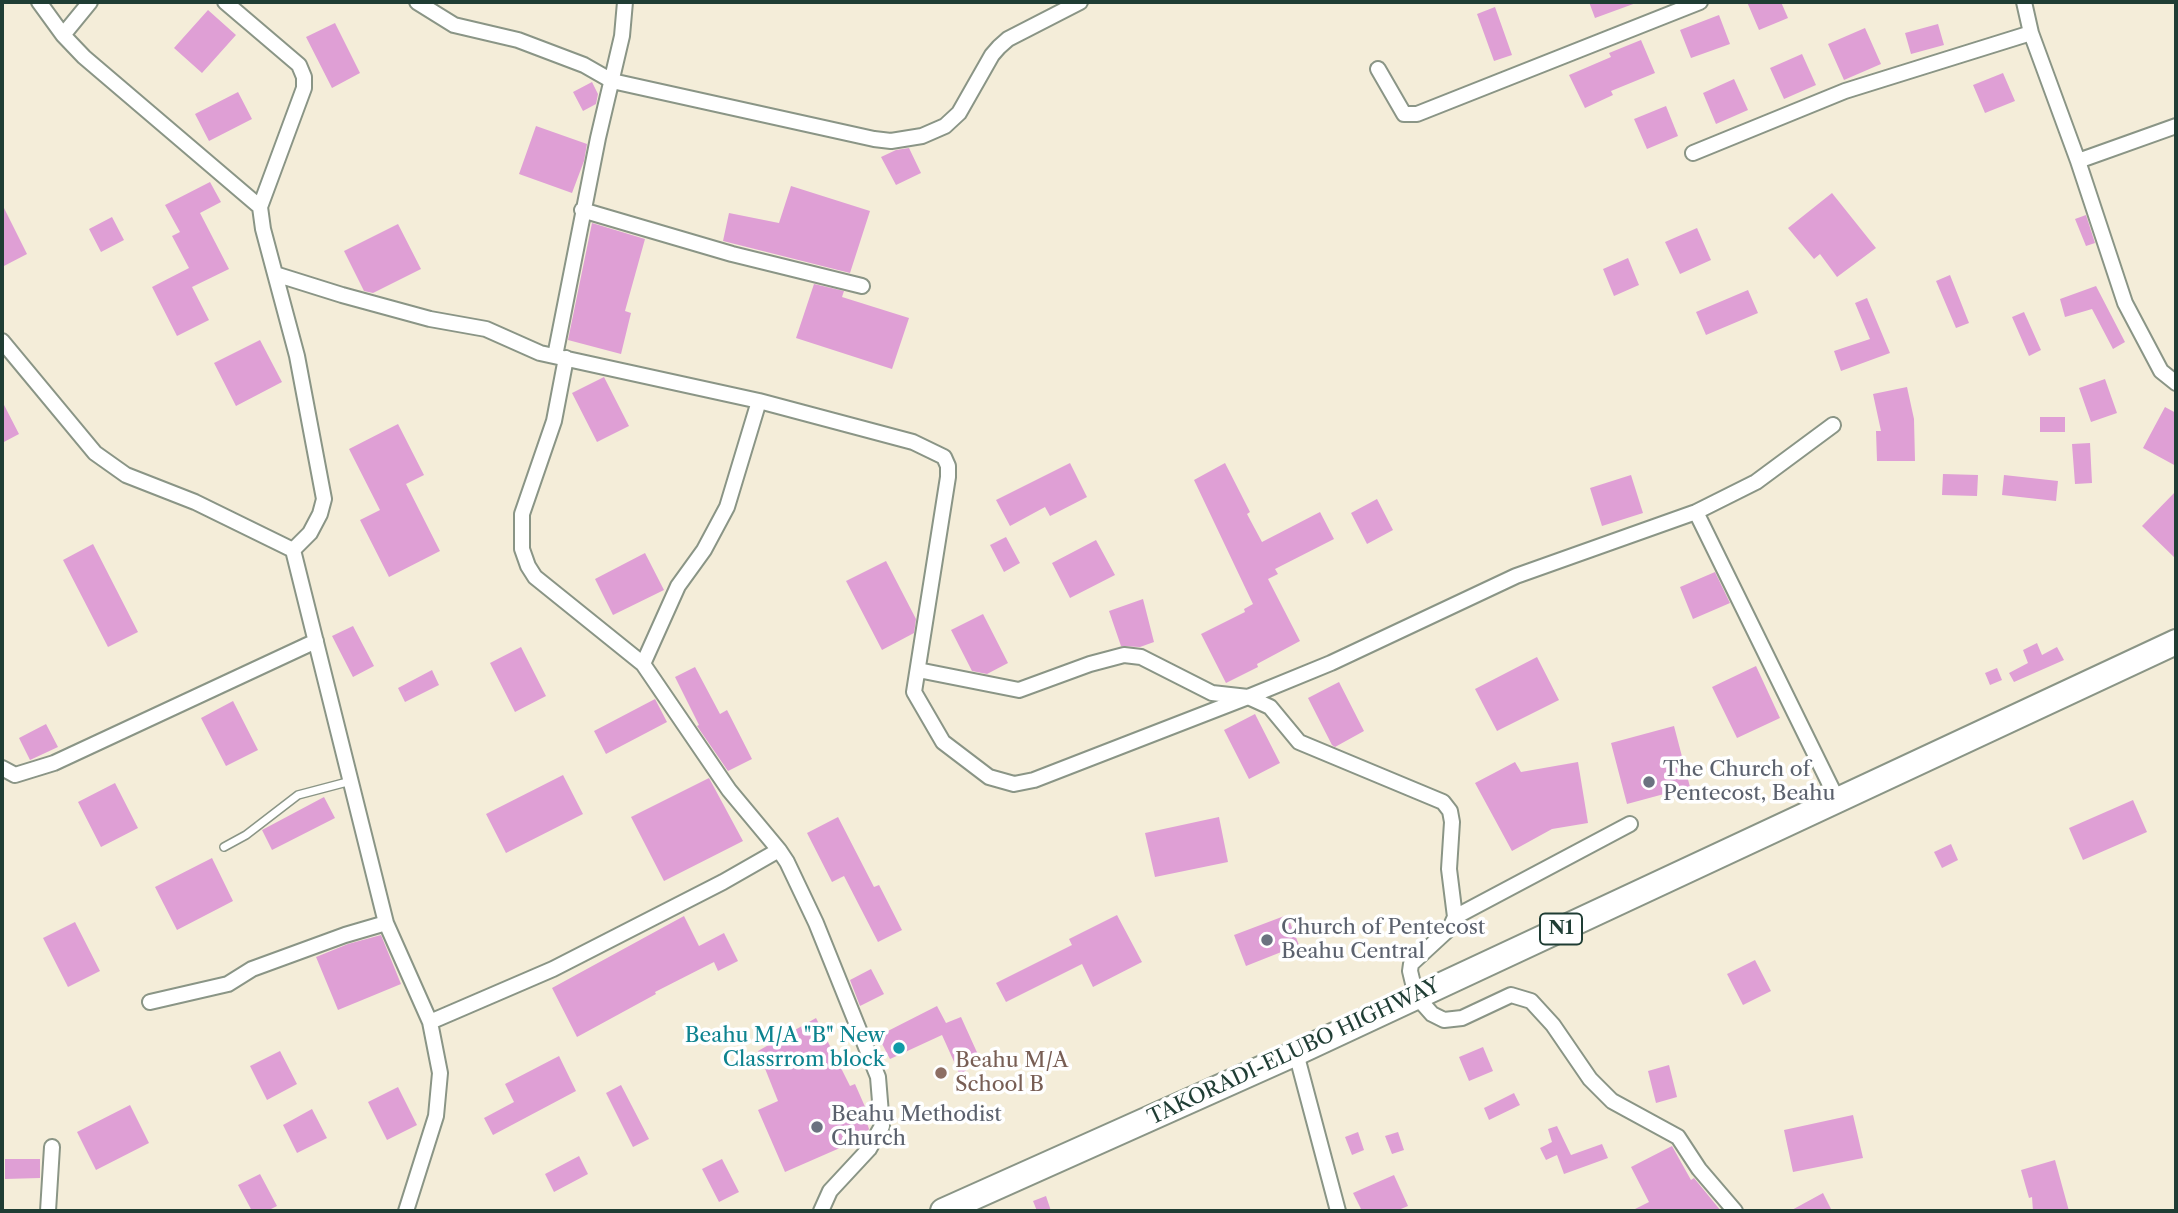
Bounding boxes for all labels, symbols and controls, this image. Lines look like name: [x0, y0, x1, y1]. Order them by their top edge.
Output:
place label: The Church of Pentecost, Beahu: [1663, 757, 1835, 807]
marker: The Church of Pentecost, Beahu: [1641, 774, 1657, 790]
road number: N1: [1540, 914, 1582, 945]
place label: Church of Pentecost Beahu Central: [1281, 915, 1485, 965]
marker: Church of Pentecost Beahu Central: [1259, 932, 1275, 948]
street label: TAKORADI-ELUBO HIGHWAY: [1144, 973, 1444, 1131]
place label: Beahu M/A "B" New Classrrom block: [685, 1023, 885, 1073]
marker: Beahu M/A "B" New Classrrom block: [891, 1040, 907, 1056]
place label: Beahu M/A School B: [955, 1048, 1068, 1098]
marker: Beahu M/A School B: [933, 1065, 949, 1081]
place label: Beahu Methodist Church: [831, 1102, 1002, 1152]
marker: Beahu Methodist Church: [809, 1119, 825, 1135]

